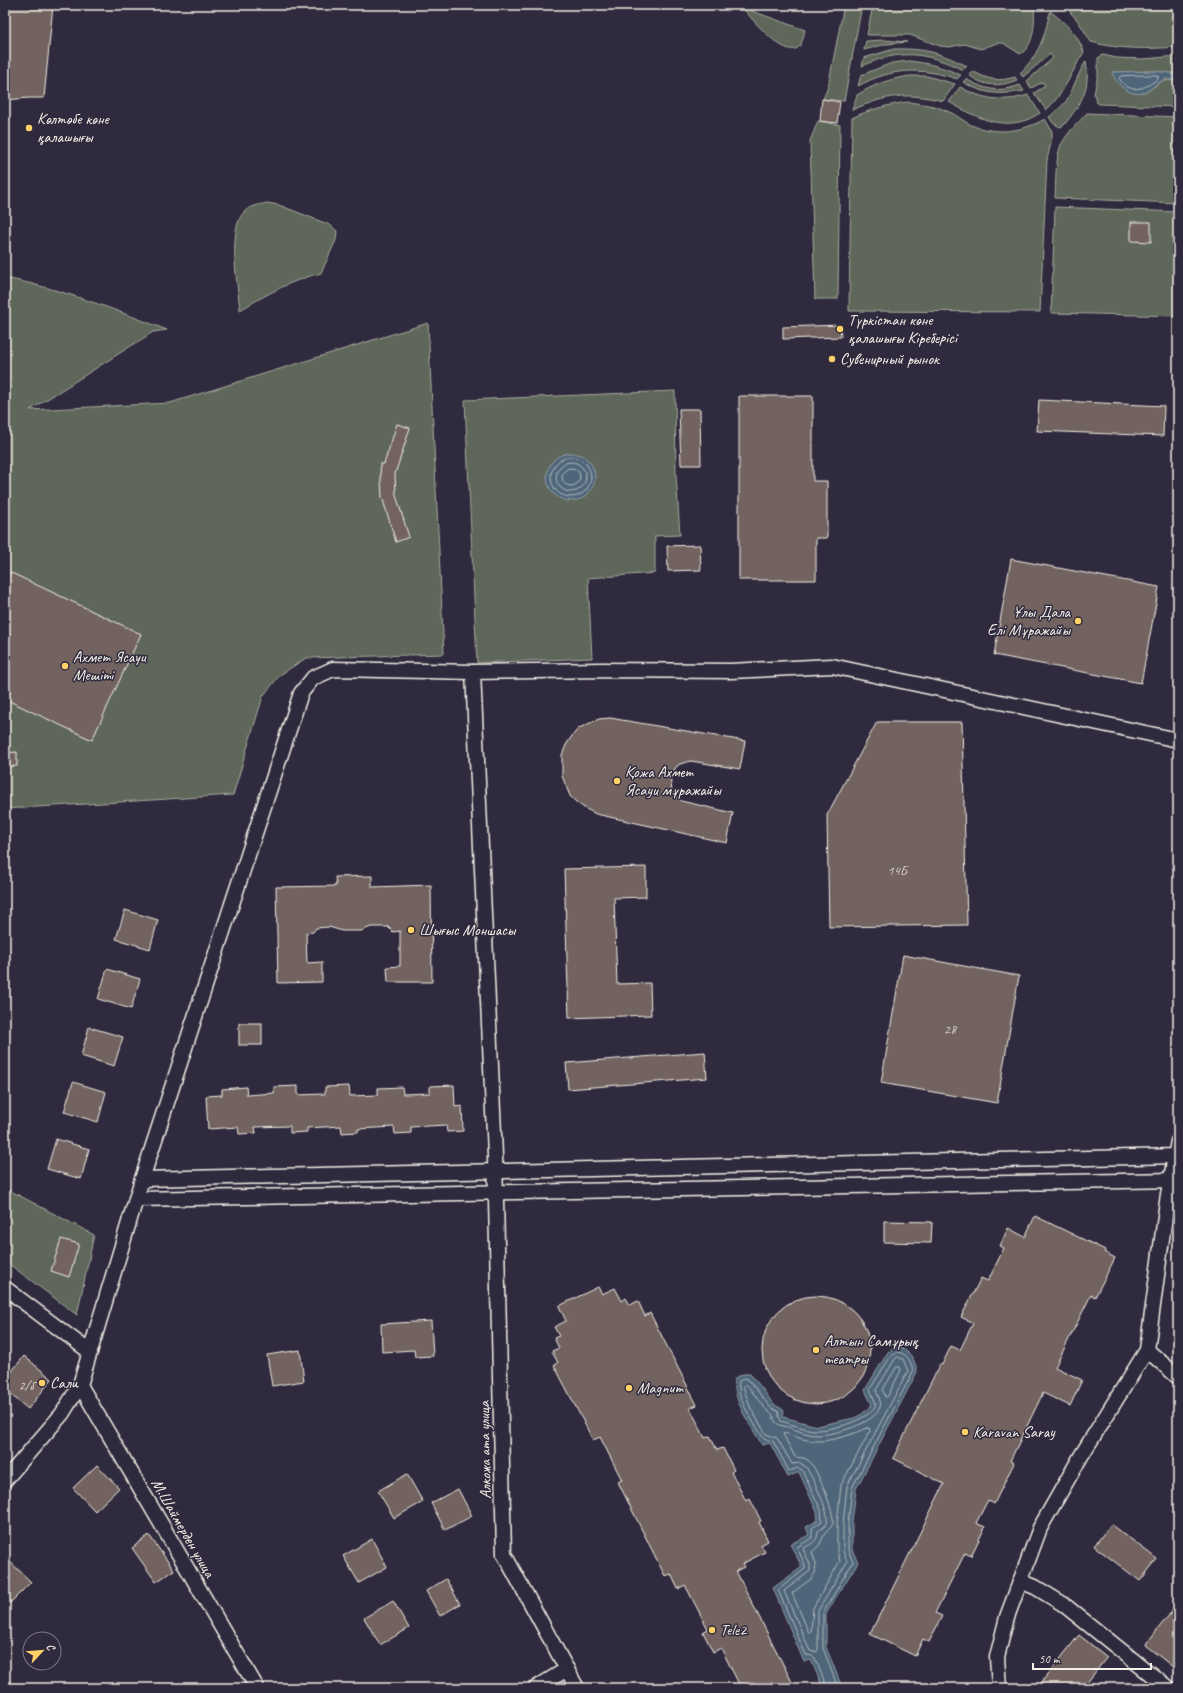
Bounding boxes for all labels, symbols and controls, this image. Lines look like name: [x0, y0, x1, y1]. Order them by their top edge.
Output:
place label: Көлтөбе көне қалашығы: [37, 109, 110, 147]
marker: Көлтөбе көне қалашығы: [24, 123, 34, 133]
place label: Түркістан көне қалашығы Кіреберісі: [848, 310, 959, 348]
marker: Түркістан көне қалашығы Кіреберісі: [835, 324, 845, 334]
place label: Сувенирный рынок: [840, 349, 940, 369]
marker: Сувенирный рынок: [827, 354, 837, 364]
place label: Ұлы Дала Елі Мұражайы: [987, 602, 1072, 640]
marker: Ұлы Дала Елі Мұражайы: [1073, 616, 1083, 626]
place label: Ахмет Ясауи Мешіті: [73, 647, 147, 685]
marker: Ахмет Ясауи Мешіті: [60, 661, 70, 671]
place label: Қожа Ахмет Ясауи мұражайы: [625, 762, 722, 800]
marker: Қожа Ахмет Ясауи мұражайы: [612, 776, 622, 786]
house number: 14Б: [887, 862, 910, 879]
place label: Шығыс Моншасы: [419, 920, 517, 940]
marker: Шығыс Моншасы: [406, 925, 416, 935]
house number: 28: [944, 1021, 958, 1038]
place label: Алтын Самұрық театры: [824, 1331, 919, 1369]
marker: Алтын Самұрық театры: [811, 1345, 821, 1355]
place label: Сали: [50, 1373, 79, 1393]
house number: 2/б: [18, 1377, 37, 1394]
marker: Сали: [37, 1378, 47, 1388]
place label: Magnum: [637, 1378, 684, 1398]
marker: Magnum: [624, 1383, 634, 1393]
street label: Алкожа ата улица: [474, 1400, 496, 1499]
place label: Karavan Saray: [973, 1422, 1056, 1442]
marker: Karavan Saray: [960, 1427, 970, 1437]
street label: М.Шаймерден улица: [147, 1475, 220, 1582]
place label: Tele2: [720, 1620, 748, 1640]
marker: Tele2: [707, 1625, 717, 1635]
north arrow: [22, 1631, 62, 1671]
text: С: [44, 1641, 59, 1654]
scale bar: [1033, 1645, 1151, 1671]
text: 50 m: [1039, 1651, 1061, 1667]

